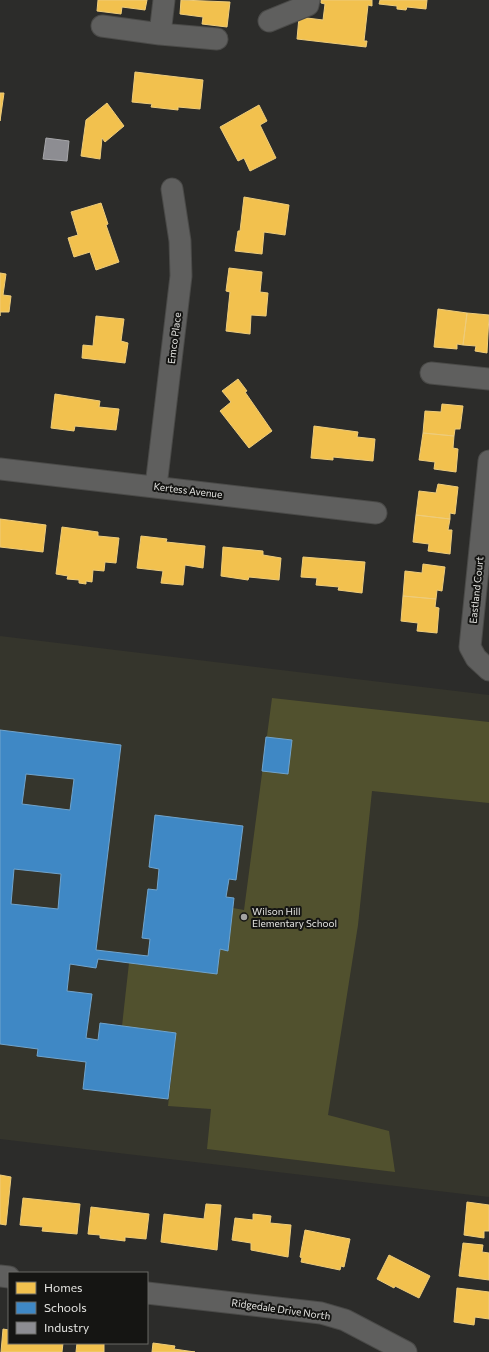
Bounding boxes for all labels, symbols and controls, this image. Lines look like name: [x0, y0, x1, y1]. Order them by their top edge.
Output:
street label: Emco Place: [165, 312, 183, 364]
street label: Kertess Avenue: [153, 480, 223, 500]
street label: Eastland Court: [467, 556, 485, 624]
place label: Wilson Hill Elementary School: [252, 905, 337, 929]
marker: Wilson Hill Elementary School: [239, 912, 249, 922]
legend: [8, 1272, 148, 1344]
text: Homes: [44, 1280, 82, 1294]
street label: Ridgedale Drive North: [231, 1296, 331, 1322]
text: Schools: [44, 1300, 87, 1314]
text: Industry: [44, 1320, 89, 1334]

